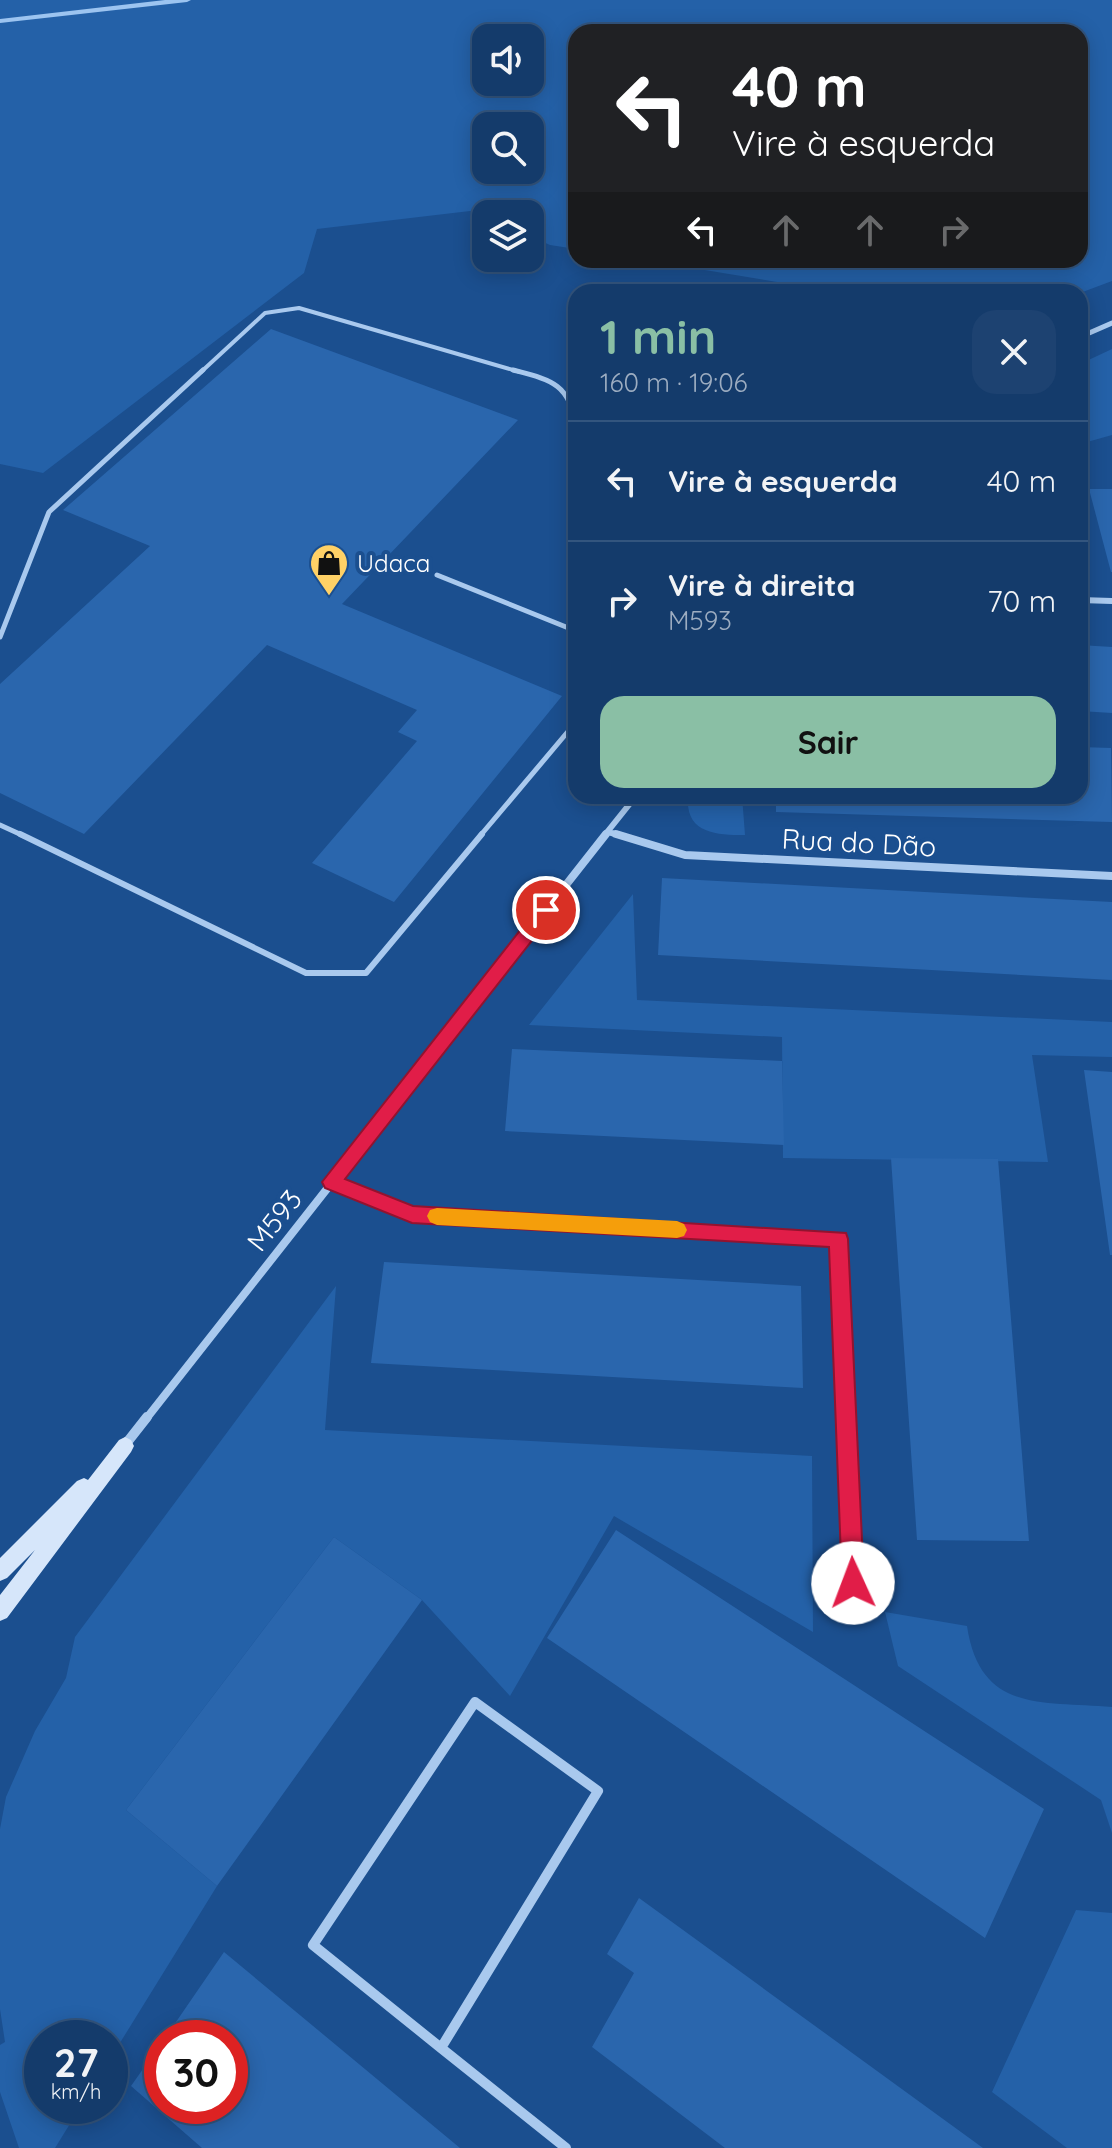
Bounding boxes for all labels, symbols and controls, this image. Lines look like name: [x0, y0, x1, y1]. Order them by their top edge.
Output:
map controls: [472, 24, 544, 272]
button: sound: [472, 24, 544, 96]
text: 40 m: [732, 51, 867, 121]
icon: left: [600, 56, 704, 160]
button: search: [472, 112, 544, 184]
text: Vire à esquerda: [732, 120, 995, 165]
button: layers: [472, 200, 544, 272]
icon: left: [680, 208, 724, 252]
icon: ahead: [764, 208, 808, 252]
icon: ahead: [848, 208, 892, 252]
icon: right: [932, 208, 976, 252]
text: 1 min: [600, 306, 716, 366]
button: close: [972, 310, 1056, 394]
text: 160 m · 19:06: [600, 366, 748, 399]
icon: left: [600, 459, 644, 503]
text: Vire à esquerda: [668, 462, 897, 500]
text: 40 m: [987, 462, 1056, 500]
shop icon: Udaca: [308, 542, 350, 597]
place label: Udaca: [357, 548, 430, 578]
text: Vire à direita: [668, 566, 855, 604]
icon: right: [600, 579, 644, 623]
text: 70 m: [987, 582, 1056, 620]
text: M593: [668, 604, 732, 637]
button: Sair: [600, 696, 1056, 788]
street label: Rua do Dão: [781, 820, 937, 864]
pin: [512, 876, 580, 944]
icon: arrive: [524, 888, 568, 932]
street label: M593: [239, 1182, 309, 1258]
position arrow: [811, 1541, 895, 1625]
speed limit sign: 30: [144, 2020, 248, 2124]
text: 27: [54, 2037, 98, 2087]
text: km/h: [51, 2079, 101, 2104]

